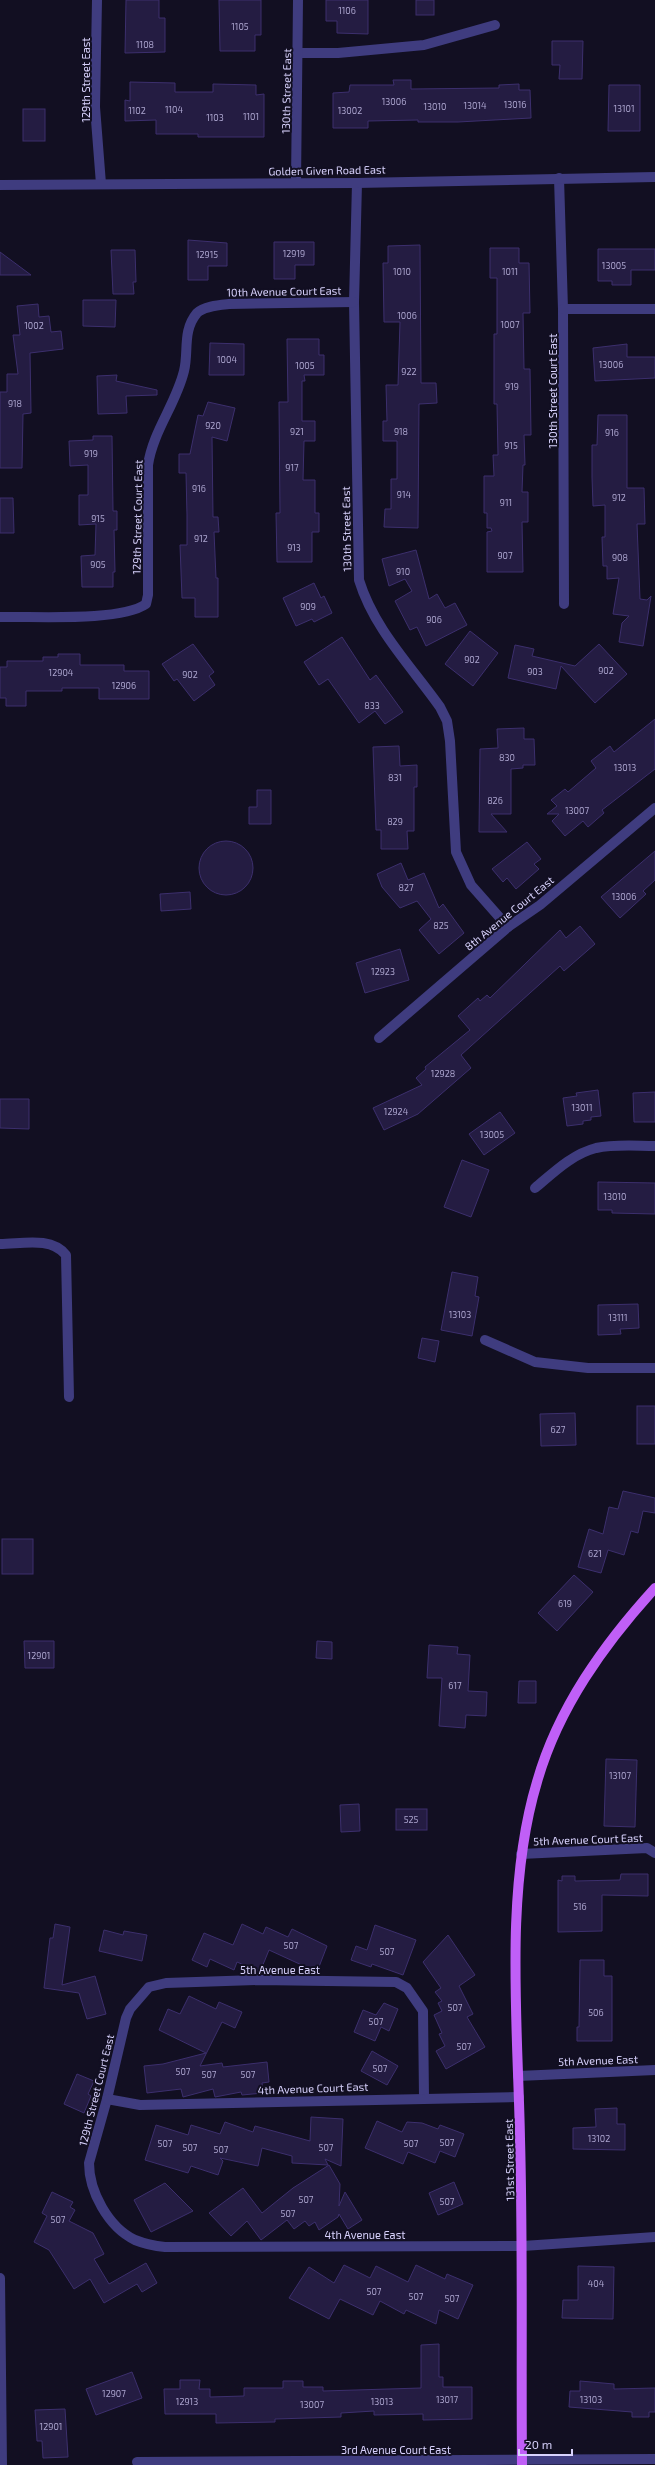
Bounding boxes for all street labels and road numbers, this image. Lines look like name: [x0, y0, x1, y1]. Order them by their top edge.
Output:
street label: 129th Street East: [79, 38, 92, 122]
street label: 130th Street East: [279, 48, 293, 134]
street label: Golden Given Road East: [268, 162, 386, 178]
street label: 10th Avenue Court East: [226, 283, 342, 299]
street label: 130th Street Court East: [546, 333, 559, 449]
street label: 129th Street Court East: [129, 460, 145, 574]
street label: 130th Street East: [339, 486, 353, 572]
street label: 8th Avenue Court East: [462, 873, 556, 953]
street label: 5th Avenue Court East: [533, 1831, 643, 1847]
street label: 5th Avenue East: [240, 1963, 320, 1976]
street label: 129th Street Court East: [76, 2033, 116, 2147]
street label: 5th Avenue East: [558, 2052, 638, 2068]
street label: 4th Avenue Court East: [257, 2080, 369, 2096]
street label: 131st Street East: [502, 2119, 516, 2201]
street label: 4th Avenue East: [325, 2228, 405, 2241]
street label: 3rd Avenue Court East: [341, 2443, 451, 2456]

